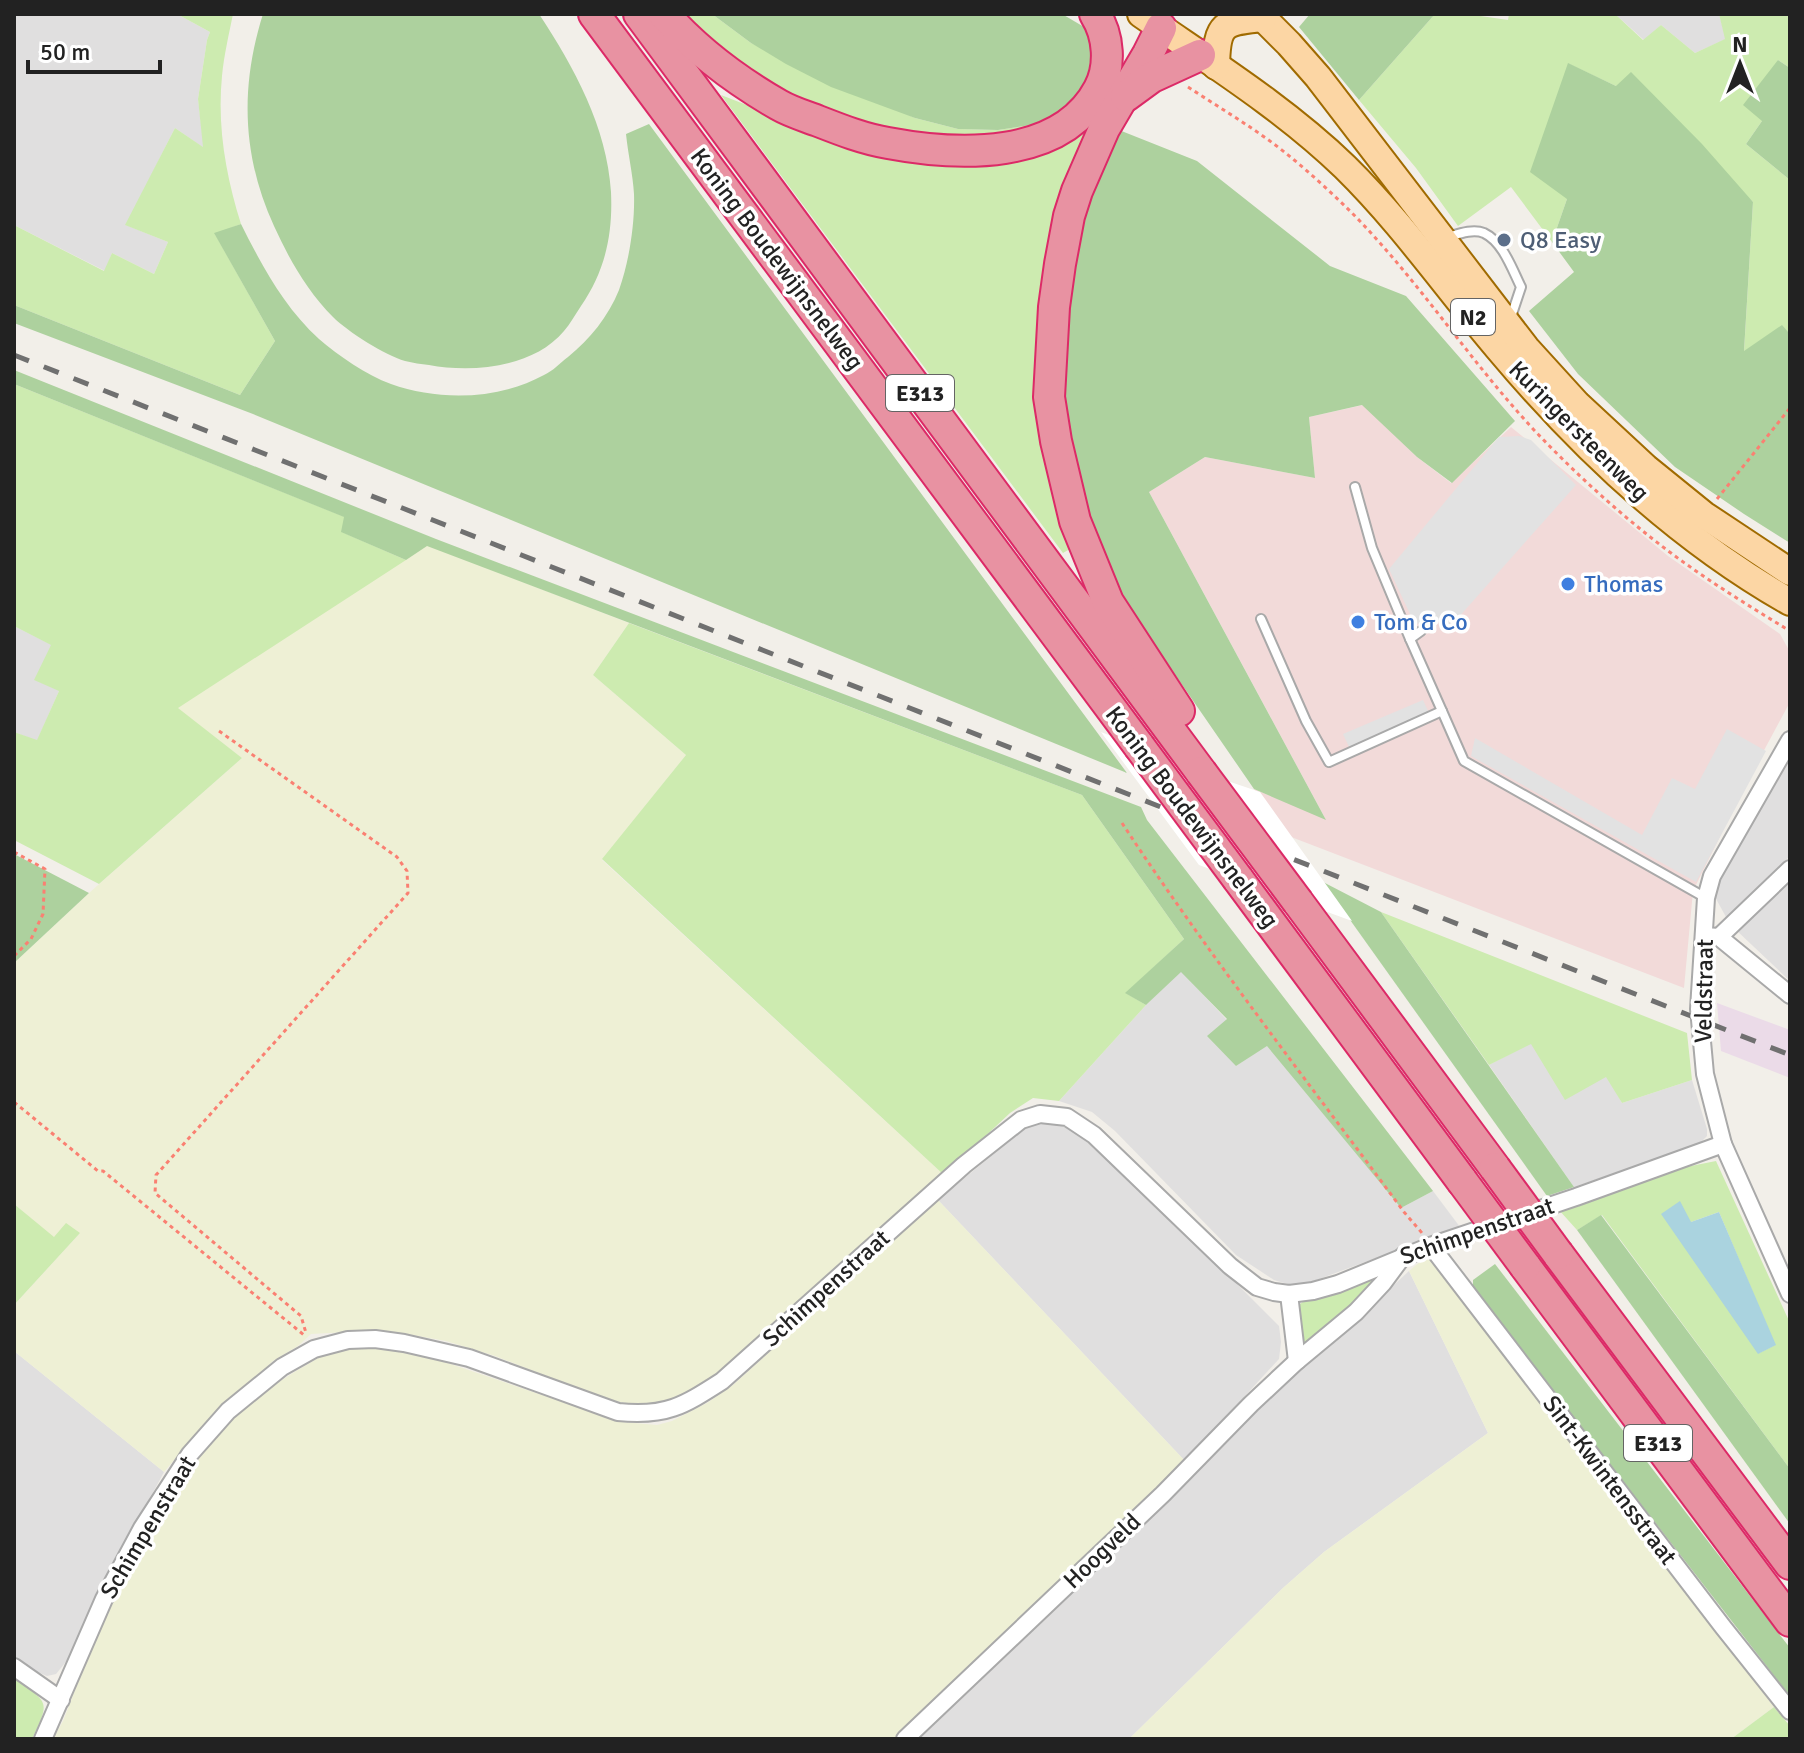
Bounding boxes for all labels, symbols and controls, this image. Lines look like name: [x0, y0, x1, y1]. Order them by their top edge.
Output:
scale bar: [28, 24, 160, 74]
north arrow: [1700, 24, 1780, 104]
text: N: [1732, 31, 1748, 58]
text: 50 m: [40, 37, 90, 67]
street label: Koning Boudewijnsnelweg: [684, 142, 870, 376]
place label: Q8 Easy: [1520, 225, 1601, 255]
marker: Q8 Easy: [1495, 231, 1513, 249]
road number: N2: [1451, 299, 1495, 335]
street label: Kuringersteenweg: [1502, 354, 1656, 508]
road number: E313: [886, 375, 954, 411]
place label: Thomas: [1584, 569, 1663, 599]
marker: Thomas: [1559, 575, 1577, 593]
place label: Tom & Co: [1374, 607, 1468, 637]
marker: Tom & Co: [1349, 613, 1367, 631]
street label: Koning Boudewijnsnelweg: [1099, 700, 1285, 934]
street label: Veldstraat: [1688, 939, 1720, 1043]
street label: Schimpenstraat: [1396, 1191, 1558, 1271]
street label: Schimpenstraat: [756, 1223, 896, 1353]
street label: Sint-Kwintensstraat: [1536, 1389, 1684, 1571]
road number: E313: [1624, 1425, 1692, 1461]
street label: Schimpenstraat: [94, 1450, 202, 1604]
street label: Hoogveld: [1057, 1507, 1147, 1595]

